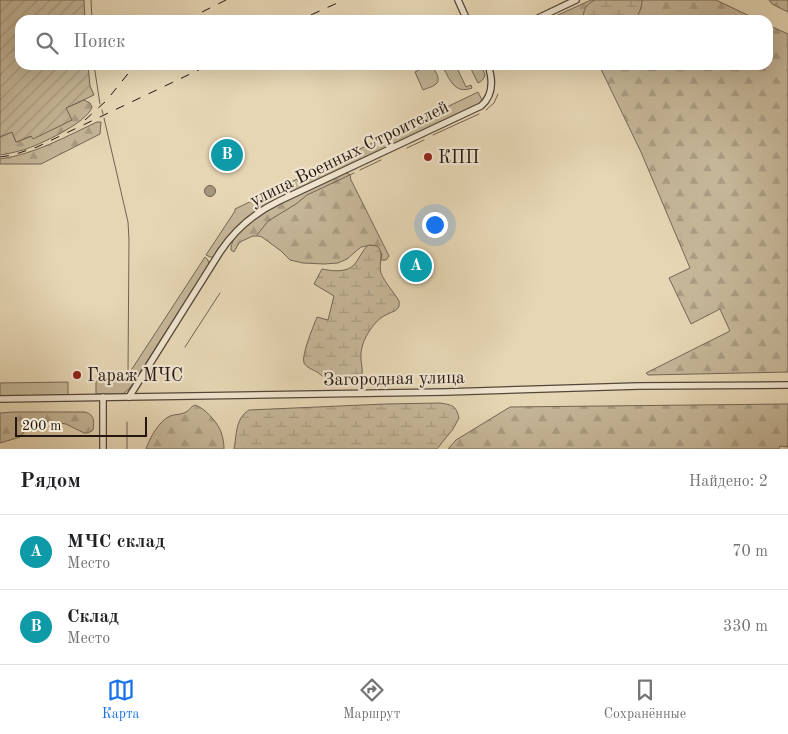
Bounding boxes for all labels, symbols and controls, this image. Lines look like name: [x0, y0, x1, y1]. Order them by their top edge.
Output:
search box: [15, 15, 773, 70]
icon: search: [33, 29, 61, 57]
text: Поиск: [73, 33, 125, 52]
street label: улица Военных Строителей: [247, 98, 452, 210]
pin: B: [211, 136, 243, 174]
place label: КПП: [438, 149, 479, 167]
marker: КПП: [422, 151, 434, 163]
your location: [422, 212, 448, 238]
pin: A: [400, 247, 432, 285]
place label: Гараж МЧС: [87, 367, 183, 385]
marker: Гараж МЧС: [71, 369, 83, 381]
street label: Загородная улица: [323, 369, 465, 389]
scale bar: [15, 414, 148, 437]
text: 200 m: [22, 419, 61, 433]
text: Рядом: [20, 471, 81, 492]
text: Найдено: 2: [689, 474, 768, 490]
text: МЧС склад: [67, 533, 165, 552]
text: A: [30, 544, 42, 560]
text: 70 m: [732, 544, 768, 560]
text: Место: [67, 556, 110, 572]
text: Склад: [67, 608, 119, 627]
text: B: [30, 619, 42, 635]
text: 330 m: [723, 619, 768, 635]
text: Место: [67, 631, 110, 647]
tab: Карта: [102, 676, 140, 723]
tab: Маршрут: [343, 676, 400, 723]
tab: Сохранённые: [604, 676, 686, 723]

